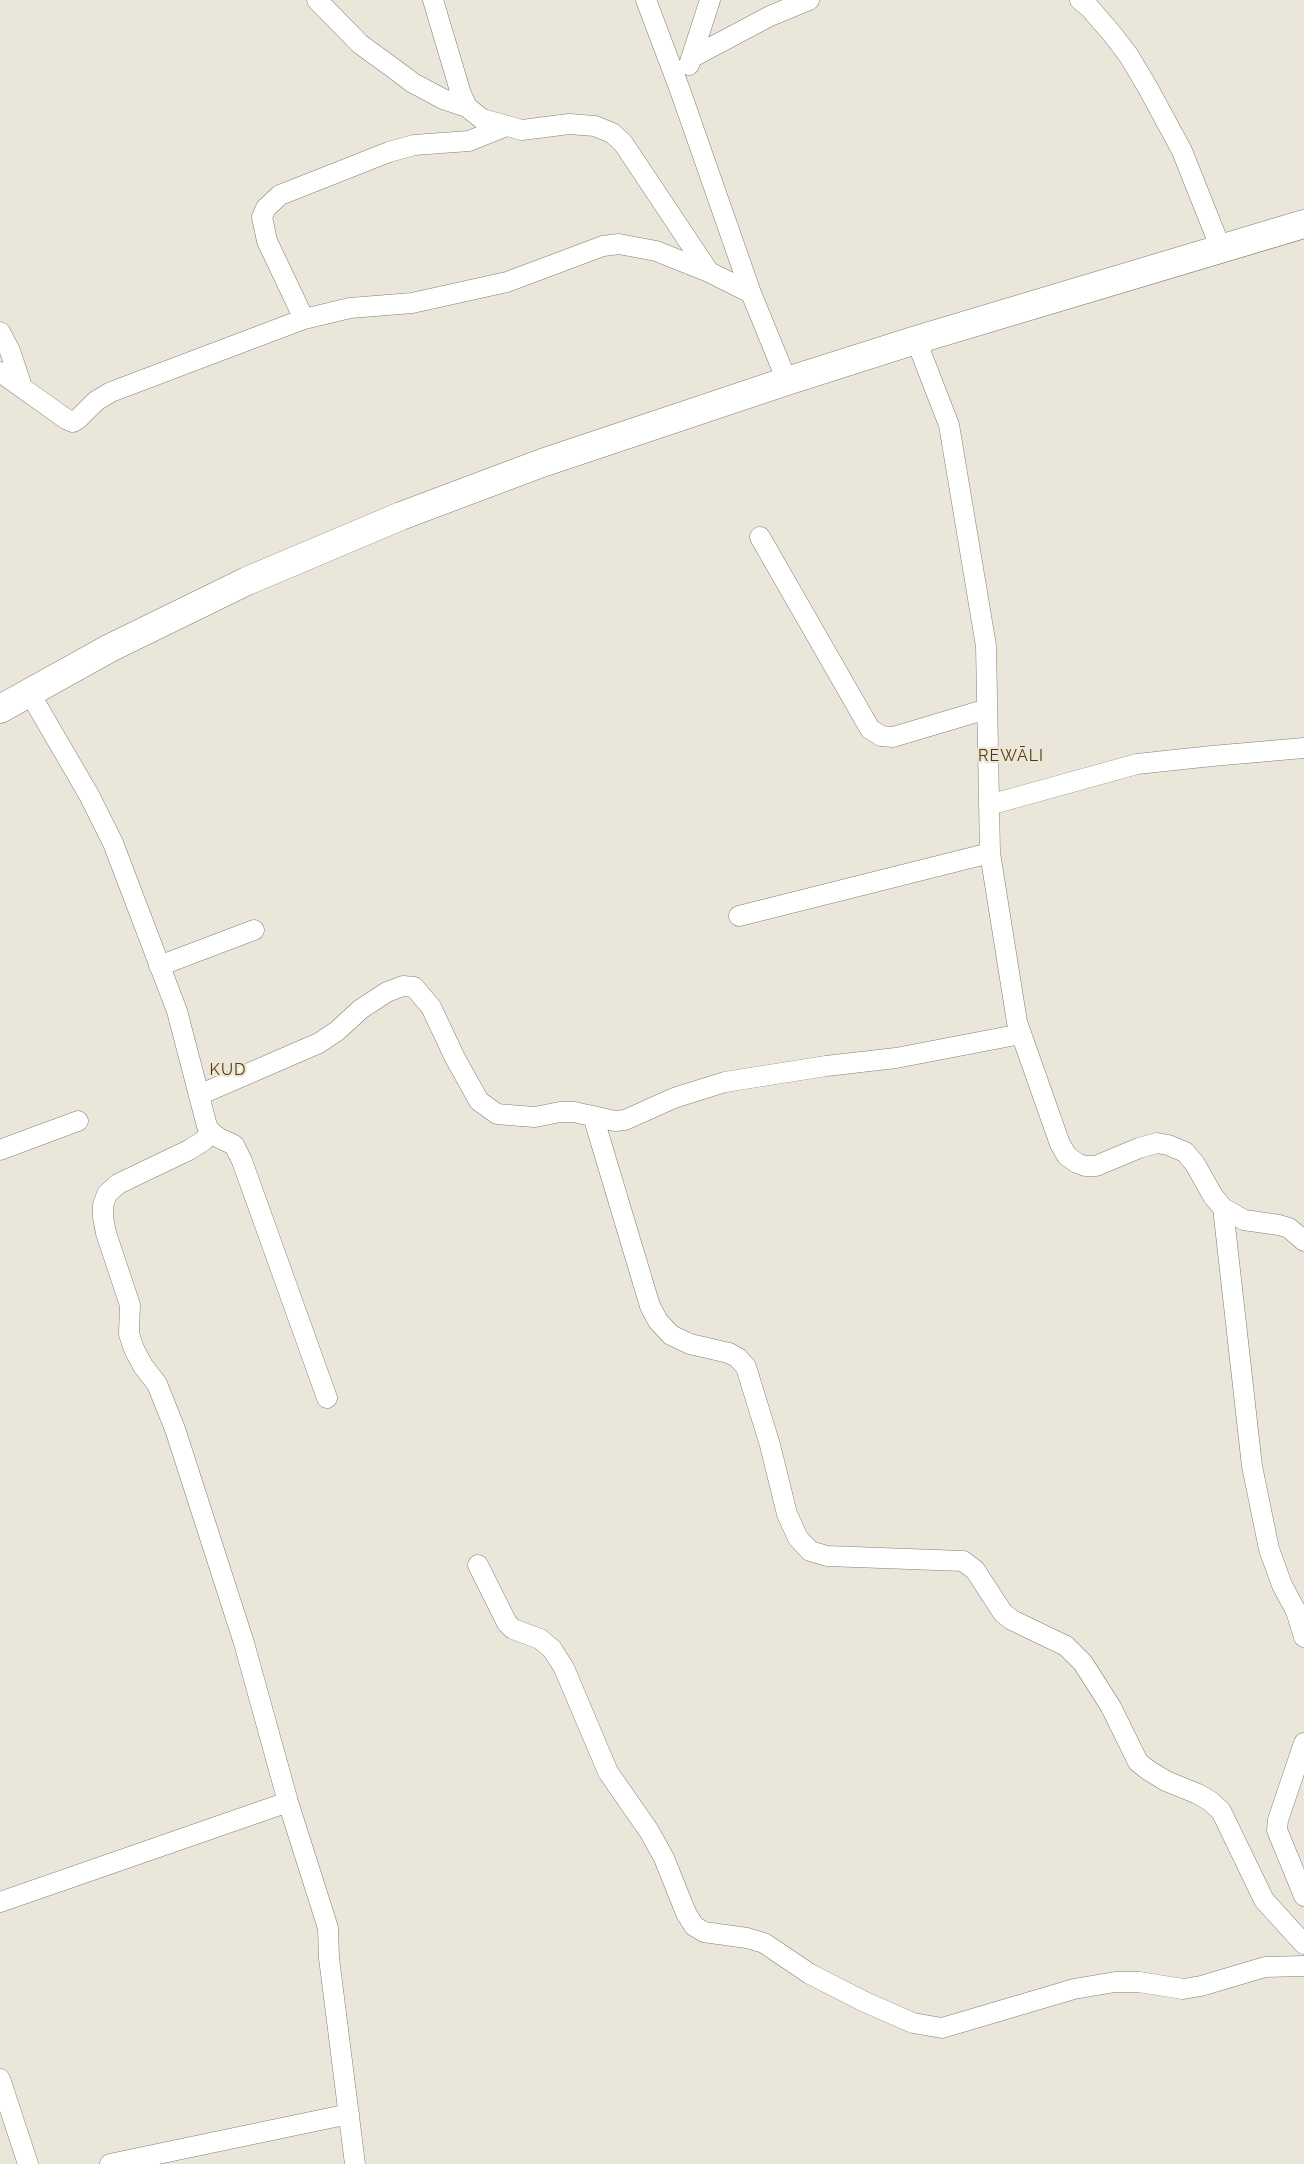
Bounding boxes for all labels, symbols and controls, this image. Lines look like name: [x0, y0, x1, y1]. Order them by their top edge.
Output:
district label: REWĀLI: [977, 746, 1045, 766]
district label: KUD: [209, 1060, 247, 1080]

